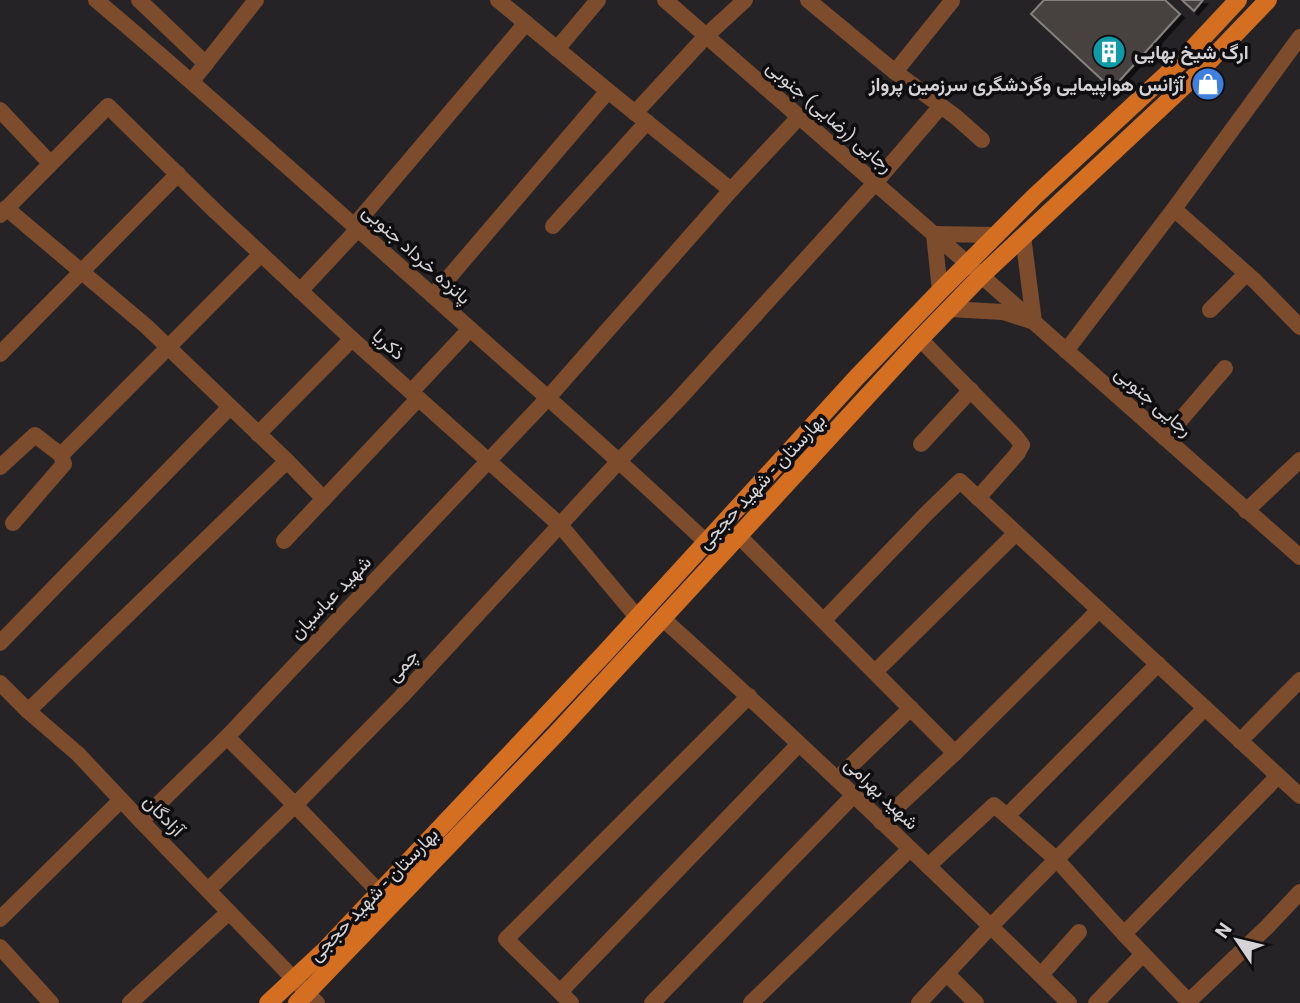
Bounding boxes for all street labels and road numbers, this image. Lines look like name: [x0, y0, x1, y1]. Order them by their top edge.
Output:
street label: رجایی (رضایی) جنوبی: [762, 55, 898, 178]
street label: پانزده خرداد جنوبی: [356, 200, 476, 311]
street label: ذکریا: [368, 324, 410, 365]
street label: رجایی جنوبی: [1110, 361, 1197, 441]
street label: بهارستان - شهید حججی: [693, 409, 830, 554]
street label: شهید عباسیان: [285, 551, 376, 644]
street label: چمی: [382, 644, 425, 688]
street label: شهید بهرامی: [840, 752, 924, 834]
street label: آزادگان: [138, 790, 190, 842]
street label: بهارستان - شهید حججی: [304, 823, 443, 966]

